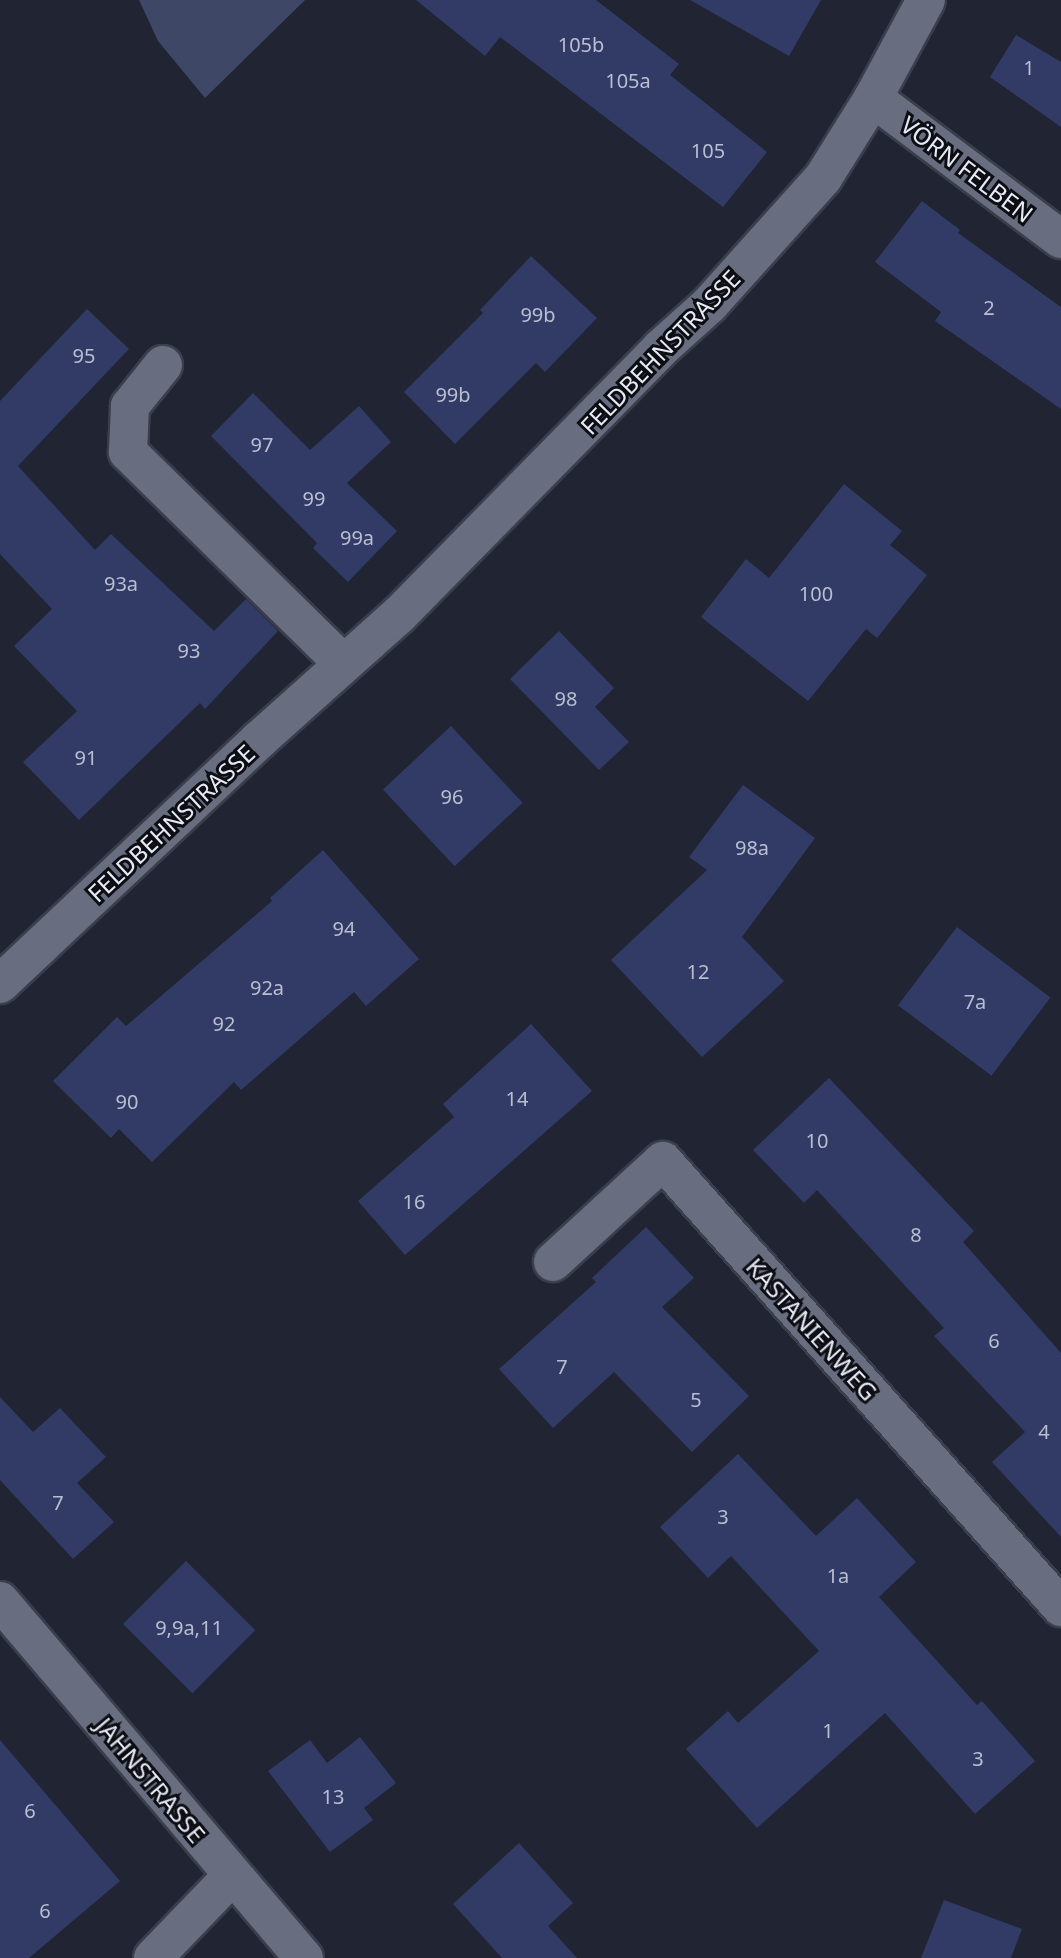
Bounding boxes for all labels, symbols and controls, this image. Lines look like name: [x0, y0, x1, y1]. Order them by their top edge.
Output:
house number: 105b: [558, 32, 604, 56]
house number: 1: [1023, 55, 1035, 79]
house number: 105a: [605, 68, 651, 92]
street label: VÖRN FELBEN: [895, 110, 1039, 228]
house number: 105: [691, 138, 725, 162]
street label: FELDBEHNSTRASSE: [574, 264, 746, 440]
house number: 2: [983, 295, 995, 319]
house number: 99b: [520, 302, 556, 326]
house number: 95: [73, 343, 95, 367]
house number: 99b: [435, 382, 471, 406]
house number: 97: [251, 432, 273, 456]
house number: 99: [303, 486, 325, 510]
house number: 99a: [340, 525, 374, 549]
house number: 93a: [104, 571, 138, 595]
house number: 100: [799, 581, 833, 605]
house number: 93: [178, 638, 200, 662]
house number: 98: [555, 686, 577, 710]
street label: FELDBEHNSTRASSE: [82, 738, 260, 908]
house number: 91: [75, 745, 97, 769]
house number: 96: [441, 784, 463, 808]
house number: 98a: [735, 835, 769, 859]
house number: 94: [333, 916, 355, 940]
house number: 12: [687, 959, 709, 983]
house number: 92a: [250, 975, 284, 999]
house number: 7a: [964, 989, 986, 1013]
house number: 92: [213, 1011, 235, 1035]
house number: 14: [506, 1086, 528, 1110]
house number: 90: [116, 1089, 138, 1113]
house number: 10: [806, 1128, 828, 1152]
house number: 16: [403, 1189, 425, 1213]
house number: 8: [910, 1222, 922, 1246]
street label: KASTANIENWEG: [741, 1252, 883, 1406]
house number: 6: [988, 1328, 1000, 1352]
house number: 7: [556, 1354, 568, 1378]
house number: 5: [690, 1387, 702, 1411]
house number: 4: [1038, 1419, 1050, 1443]
house number: 7: [52, 1490, 64, 1514]
house number: 3: [717, 1504, 729, 1528]
house number: 1a: [827, 1563, 849, 1587]
house number: 9,9a,11: [155, 1615, 223, 1639]
street label: JAHNSTRASSE: [90, 1712, 212, 1848]
house number: 1: [822, 1718, 834, 1742]
house number: 3: [972, 1746, 984, 1770]
house number: 13: [322, 1784, 344, 1808]
house number: 6: [24, 1798, 36, 1822]
house number: 6: [39, 1898, 51, 1922]

